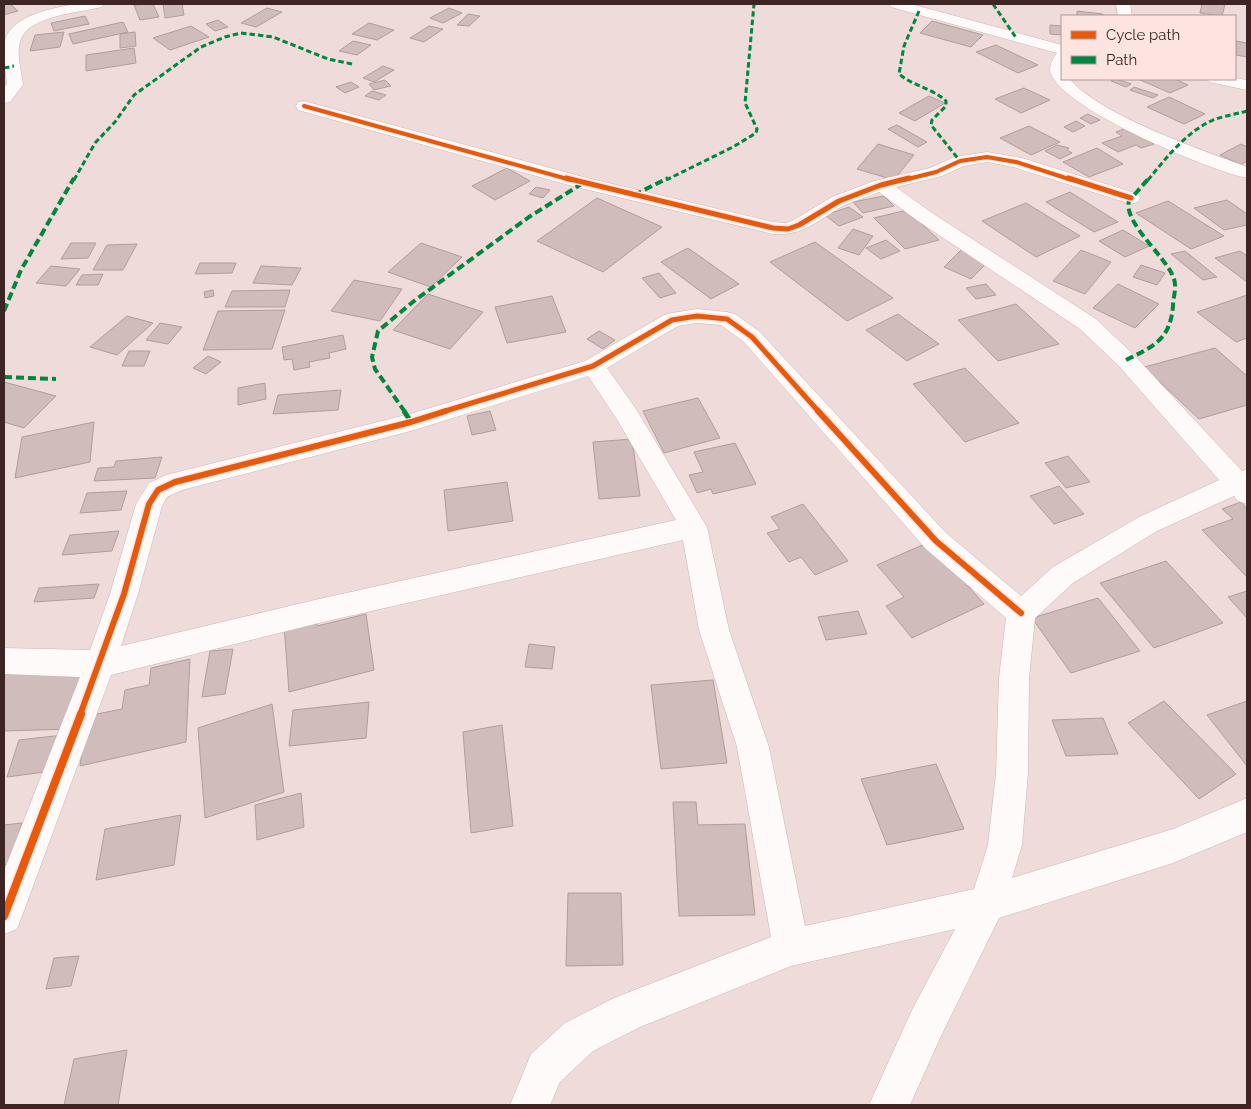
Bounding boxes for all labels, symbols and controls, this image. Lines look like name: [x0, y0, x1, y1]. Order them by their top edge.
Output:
legend: [1061, 15, 1236, 80]
text: Cycle path: [1106, 26, 1180, 44]
text: Path: [1106, 51, 1137, 69]

